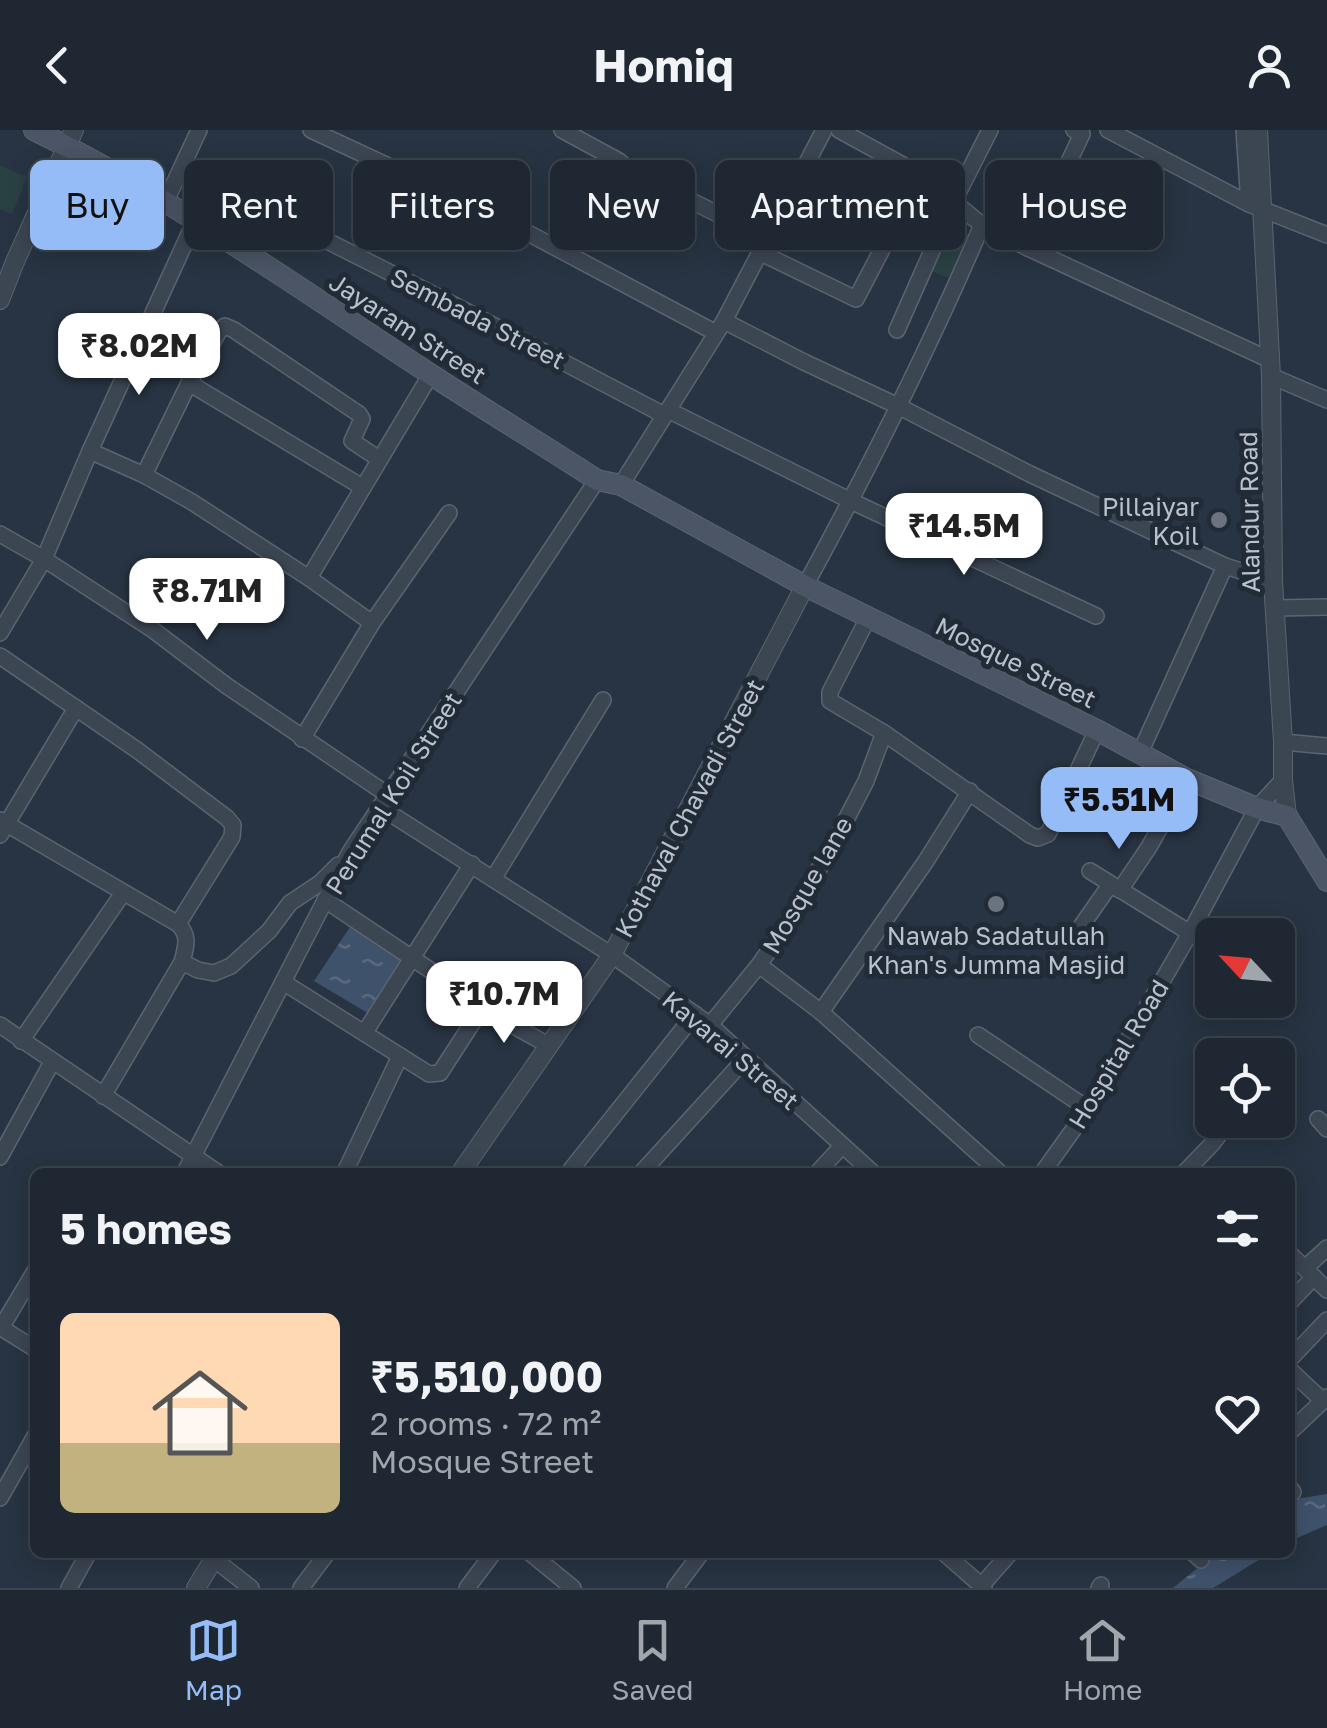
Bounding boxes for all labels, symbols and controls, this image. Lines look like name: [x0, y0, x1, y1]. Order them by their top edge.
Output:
icon: back: [30, 38, 85, 93]
text: Homiq: [593, 38, 734, 92]
icon: person: [1242, 38, 1297, 93]
chip: Buy: [30, 160, 164, 250]
chip: Rent: [184, 160, 333, 250]
chip: Filters: [353, 160, 530, 250]
chip: New: [550, 160, 695, 250]
chip: Apartment: [715, 160, 965, 250]
chip: House: [985, 160, 1163, 250]
street label: Sembada Street: [385, 261, 571, 375]
street label: Jayaram Street: [324, 266, 492, 390]
pin: ₹8.02M: [58, 313, 220, 398]
text: ₹8.02M: [80, 326, 198, 364]
street label: Alandur Road: [1232, 431, 1266, 593]
place label: Pillaiyar Koil: [1102, 491, 1199, 551]
pin: ₹14.5M: [883, 493, 1045, 578]
text: ₹14.5M: [907, 506, 1021, 544]
marker: Pillaiyar Koil: [1208, 509, 1230, 531]
pin: ₹8.71M: [126, 558, 288, 643]
text: ₹8.71M: [151, 571, 263, 609]
street label: Mosque Street: [931, 610, 1101, 714]
street label: Kothaval Chavadi Street: [608, 674, 770, 942]
street label: Perumal Koil Street: [318, 686, 468, 900]
pin: ₹5.51M: [1038, 767, 1200, 852]
text: ₹5.51M: [1063, 780, 1175, 818]
street label: Mosque lane: [755, 811, 859, 959]
marker: Nawab Sadatullah Khan's Jumma Masjid: [985, 893, 1007, 915]
north arrow: [1195, 918, 1295, 1018]
map controls: [1195, 918, 1295, 1138]
place label: Nawab Sadatullah Khan's Jumma Masjid: [867, 920, 1125, 980]
pin: ₹10.7M: [423, 961, 585, 1046]
text: ₹10.7M: [448, 974, 560, 1012]
street label: Hospital Road: [1061, 974, 1175, 1134]
street label: Kavarai Street: [656, 984, 806, 1116]
button: locate: [1195, 1038, 1295, 1138]
icon: filters: [1210, 1201, 1265, 1256]
text: 5 homes: [60, 1203, 232, 1253]
text: ₹5,510,000: [370, 1351, 603, 1401]
icon: home: [140, 1353, 260, 1473]
icon: heart: [1210, 1386, 1265, 1441]
text: 2 rooms · 72 m²: [370, 1404, 601, 1442]
text: Mosque Street: [370, 1442, 594, 1480]
tab: Map: [185, 1613, 242, 1706]
tab: Saved: [612, 1613, 693, 1706]
tab: Home: [1063, 1613, 1142, 1706]

